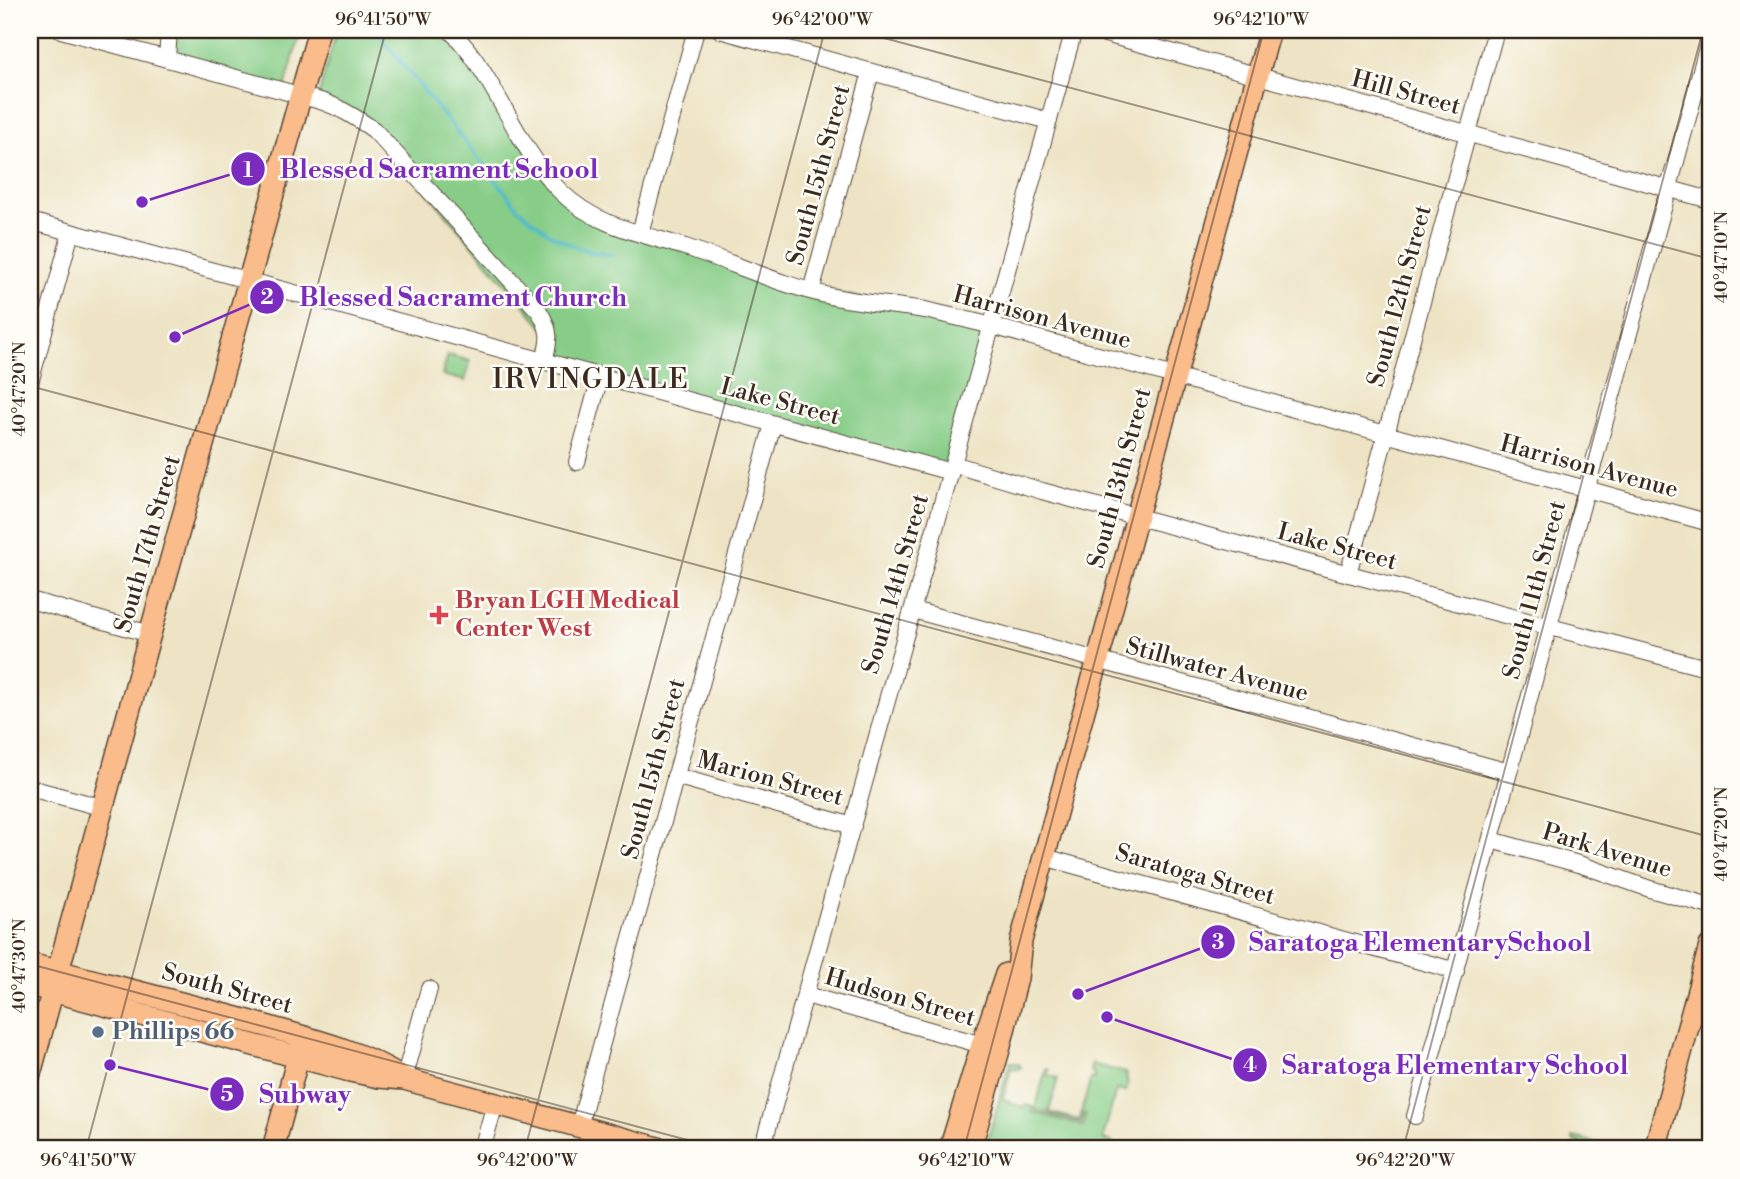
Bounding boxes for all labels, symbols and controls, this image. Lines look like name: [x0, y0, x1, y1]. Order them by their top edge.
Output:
text: 96°41'50"W: [335, 8, 432, 31]
text: 96°42'00"W: [772, 8, 873, 31]
text: 96°42'10"W: [1213, 8, 1310, 31]
street label: Hill Street: [1348, 64, 1464, 122]
street label: South 15th Street: [780, 81, 858, 269]
callout: Blessed Sacrament School: [231, 146, 612, 193]
text: Blessed Sacrament School: [280, 154, 599, 186]
text: 1: [243, 158, 253, 184]
street label: South 12th Street: [1361, 201, 1439, 390]
text: 40°47'10"N: [1710, 210, 1733, 303]
callout: Blessed Sacrament Church: [250, 273, 641, 320]
street label: Harrison Avenue: [950, 280, 1134, 356]
text: Blessed Sacrament Church: [299, 282, 627, 314]
text: 2: [260, 285, 274, 311]
text: 40°47'20"N: [8, 341, 31, 436]
district label: IRVINGDALE: [492, 362, 690, 397]
street label: Lake Street: [717, 372, 844, 432]
street label: South 13th Street: [1081, 384, 1159, 572]
street label: Harrison Avenue: [1497, 429, 1681, 505]
street label: South 17th Street: [108, 451, 188, 636]
street label: South 14th Street: [856, 490, 936, 677]
street label: South 11th Street: [1497, 497, 1573, 683]
street label: Lake Street: [1274, 517, 1401, 577]
place label: Bryan LGH Medical Center West: [455, 586, 680, 644]
marker: Bryan LGH Medical Center West: [429, 605, 449, 625]
street label: Stillwater Avenue: [1122, 631, 1312, 709]
street label: South 15th Street: [615, 675, 693, 863]
street label: Marion Street: [694, 745, 847, 813]
text: 40°47'20"N: [1710, 786, 1733, 881]
street label: Park Avenue: [1539, 817, 1675, 885]
street label: Saratoga Street: [1112, 838, 1279, 912]
text: 40°47'30"N: [8, 918, 31, 1013]
callout: Saratoga ElementarySchool: [1200, 918, 1606, 965]
text: Saratoga ElementarySchool: [1249, 927, 1592, 959]
text: 3: [1212, 930, 1224, 956]
street label: South Street: [158, 957, 296, 1021]
street label: Hudson Street: [821, 962, 979, 1034]
place label: Phillips 66: [112, 1017, 234, 1047]
marker: Phillips 66: [90, 1024, 106, 1040]
callout: Saratoga Elementary School: [1233, 1041, 1642, 1088]
text: Saratoga Elementary School: [1282, 1050, 1629, 1082]
text: 4: [1243, 1053, 1257, 1079]
callout: Subway: [210, 1070, 365, 1117]
text: Subway: [259, 1079, 352, 1111]
text: 5: [220, 1082, 234, 1108]
text: 96°41'50"W: [40, 1149, 137, 1172]
text: 96°42'00"W: [477, 1149, 578, 1172]
text: 96°42'10"W: [918, 1149, 1015, 1172]
text: 96°42'20"W: [1356, 1149, 1455, 1172]

